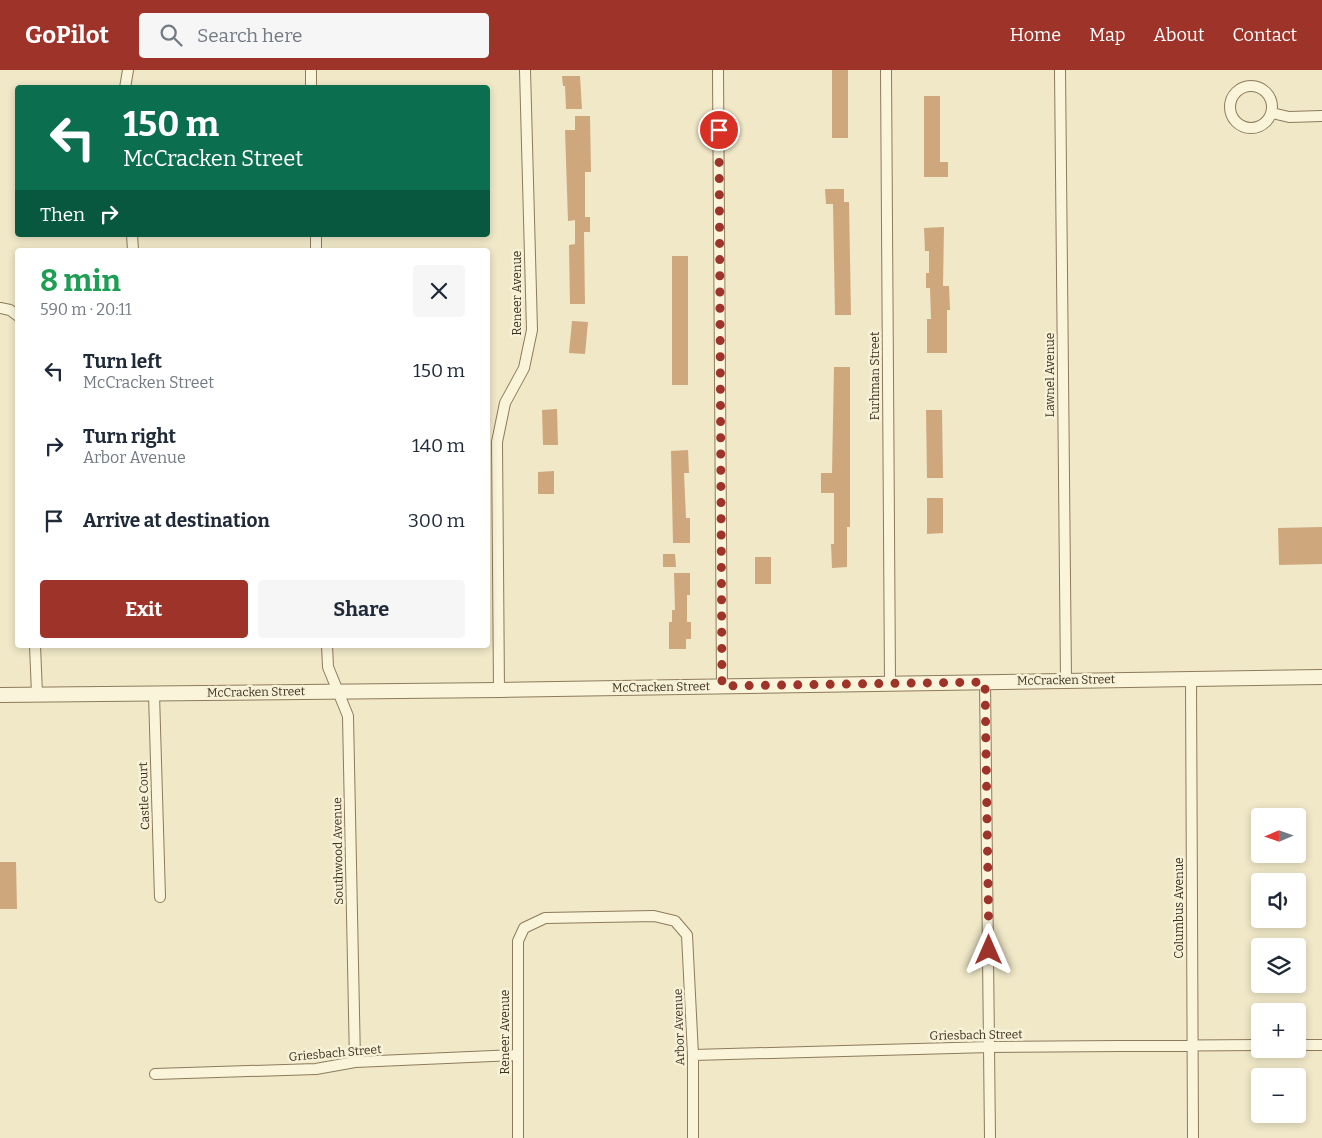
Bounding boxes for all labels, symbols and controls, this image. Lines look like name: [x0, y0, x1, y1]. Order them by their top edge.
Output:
search box: [139, 13, 489, 58]
text: GoPilot: [25, 21, 109, 49]
icon: search: [157, 21, 185, 49]
text: Search here: [197, 24, 303, 47]
text: Home: [1010, 24, 1061, 46]
text: Map: [1089, 24, 1125, 46]
text: About: [1153, 24, 1204, 46]
text: Contact: [1232, 24, 1297, 46]
text: 150 m: [123, 103, 219, 145]
icon: left: [40, 105, 105, 170]
pin: [698, 109, 740, 151]
icon: arrive: [705, 116, 733, 144]
text: McCracken Street: [123, 145, 303, 172]
icon: right: [95, 200, 123, 228]
text: Then: [40, 203, 85, 226]
street label: Reneer Avenue: [510, 251, 524, 335]
text: 8 min: [40, 263, 121, 299]
button: close: [413, 265, 465, 317]
text: 590 m · 20:11: [40, 300, 132, 319]
street label: Furhman Street: [868, 331, 882, 420]
street label: Lawnel Avenue: [1043, 333, 1057, 417]
text: Turn left: [83, 350, 162, 373]
icon: left: [40, 357, 68, 385]
text: 150 m: [413, 359, 465, 382]
text: McCracken Street: [83, 373, 214, 392]
text: Turn right: [83, 425, 176, 448]
icon: right: [40, 432, 68, 460]
text: 140 m: [412, 434, 465, 457]
text: Arbor Avenue: [83, 448, 186, 467]
icon: arrive: [40, 507, 68, 535]
text: Arrive at destination: [83, 509, 270, 532]
text: 300 m: [408, 509, 465, 532]
button: Exit: [40, 580, 248, 638]
button: Share: [258, 580, 465, 638]
street label: McCracken Street: [1017, 672, 1116, 688]
street label: McCracken Street: [612, 679, 711, 695]
street label: McCracken Street: [207, 684, 306, 700]
street label: Castle Court: [136, 761, 152, 830]
street label: Southwood Avenue: [330, 797, 346, 905]
north arrow: [1251, 808, 1306, 862]
map controls: [1251, 808, 1306, 1123]
street label: Columbus Avenue: [1172, 857, 1186, 959]
button: sound: [1251, 873, 1306, 928]
position arrow: [962, 923, 1014, 975]
button: layers: [1251, 938, 1306, 993]
street label: Arbor Avenue: [671, 988, 687, 1066]
street label: Reneer Avenue: [498, 990, 512, 1074]
button: +: [1251, 1003, 1306, 1058]
street label: Griesbach Street: [929, 1027, 1023, 1043]
street label: Griesbach Street: [288, 1042, 383, 1064]
button: −: [1251, 1068, 1306, 1123]

